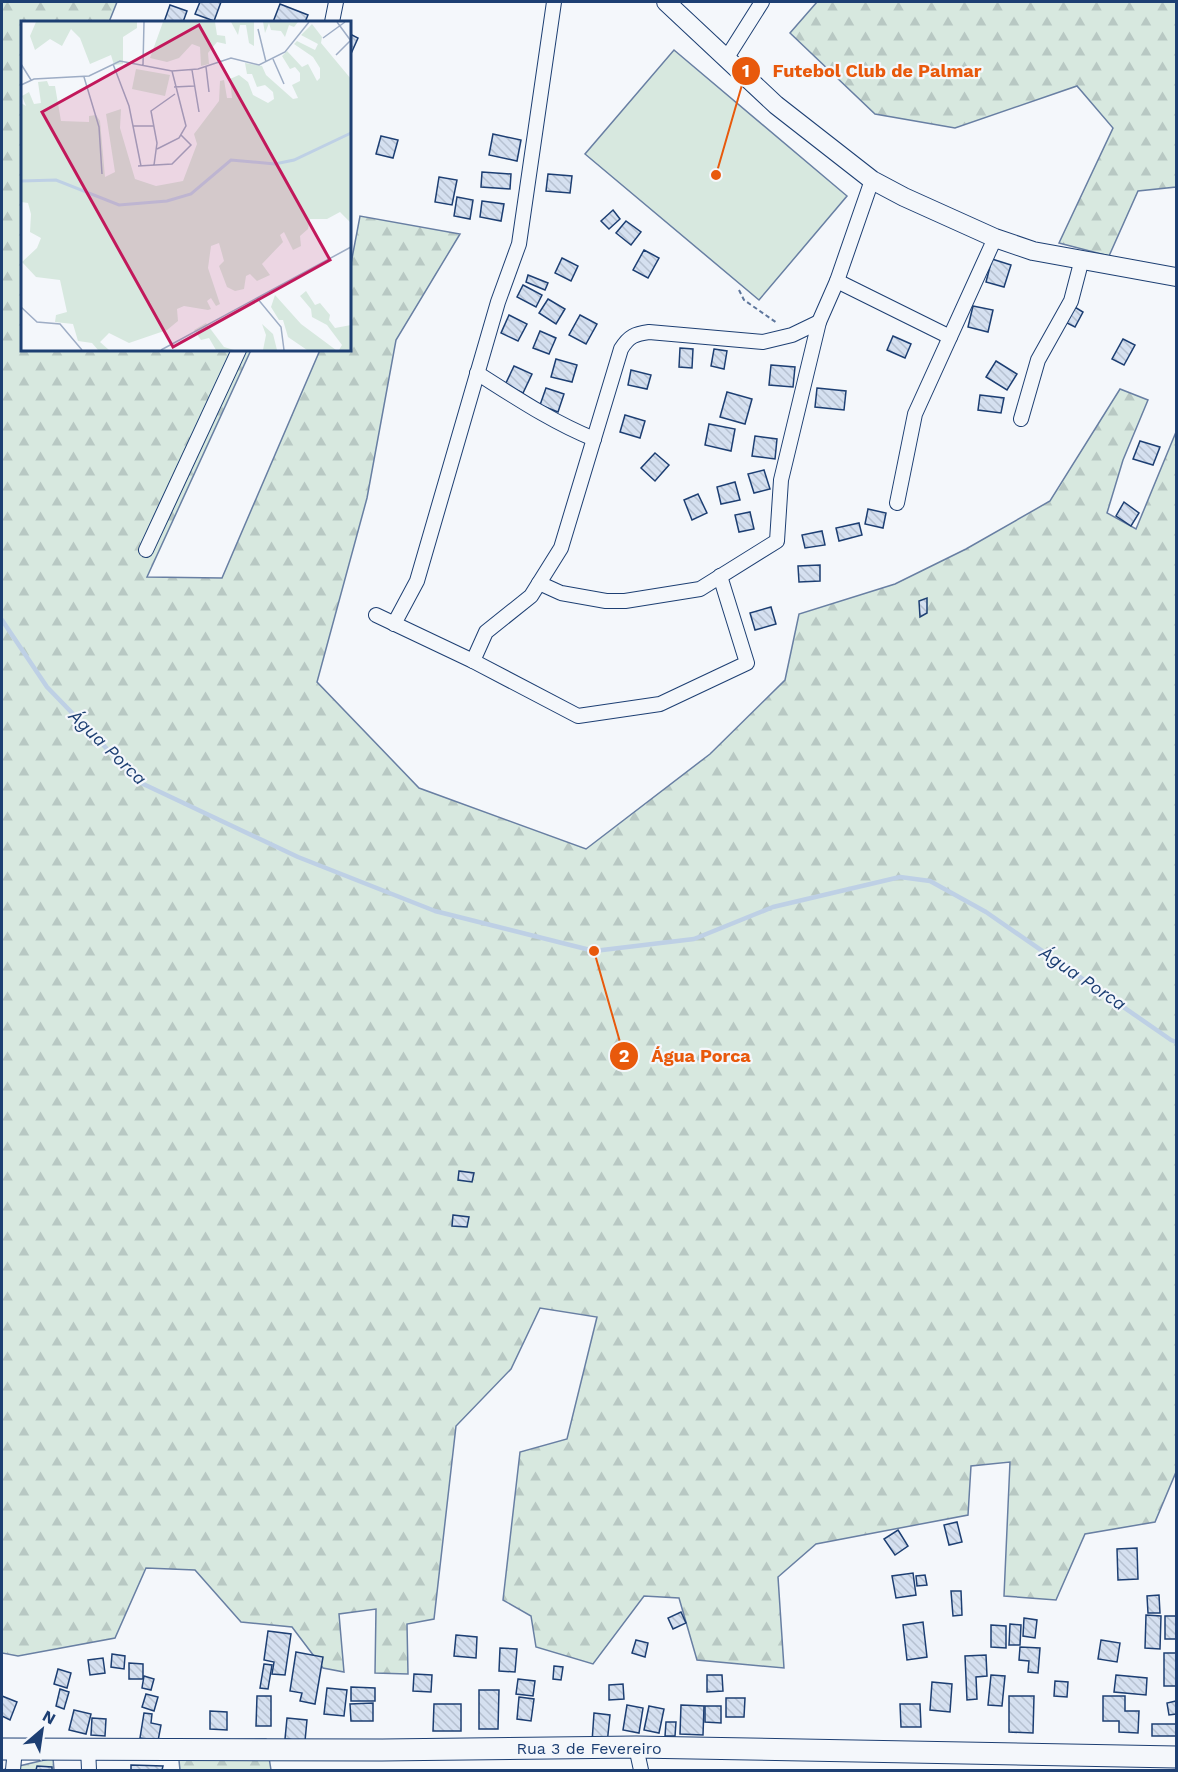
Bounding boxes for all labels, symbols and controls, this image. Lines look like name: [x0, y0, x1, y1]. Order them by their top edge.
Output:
inset map: [21, 21, 351, 351]
callout: Futebol Club de Palmar: [731, 53, 994, 89]
text: 1: [742, 60, 750, 81]
text: Futebol Club de Palmar: [772, 60, 982, 81]
water label: Água Porca: [64, 704, 151, 789]
water label: Água Porca: [1035, 941, 1130, 1015]
callout: Água Porca: [609, 1038, 763, 1074]
text: 2: [619, 1045, 629, 1066]
text: Água Porca: [651, 1045, 751, 1066]
north arrow: [12, 1700, 72, 1760]
text: N: [39, 1706, 59, 1729]
street label: Rua 3 de Fevereiro: [516, 1739, 662, 1758]

